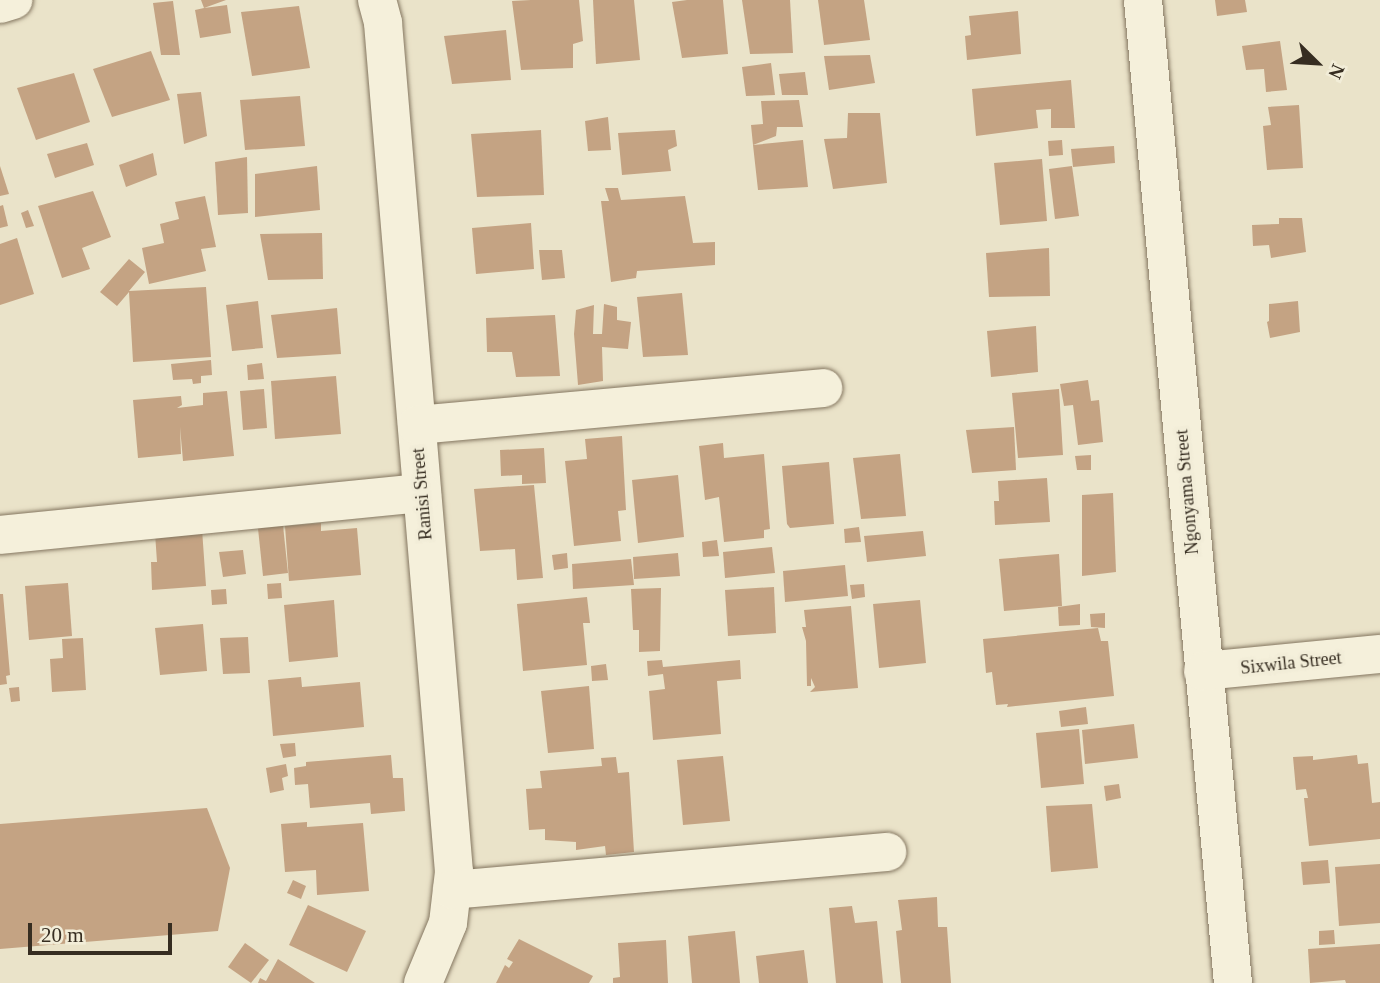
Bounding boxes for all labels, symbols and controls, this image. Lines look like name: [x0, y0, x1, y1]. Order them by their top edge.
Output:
north arrow: [1282, 28, 1352, 98]
text: N: [1324, 61, 1349, 82]
street label: Ngonyama Street: [1171, 429, 1203, 555]
street label: Ranisi Street: [407, 447, 437, 541]
street label: Sixwila Street: [1239, 647, 1343, 679]
scale bar: [32, 909, 175, 953]
text: 20 m: [41, 923, 84, 947]

